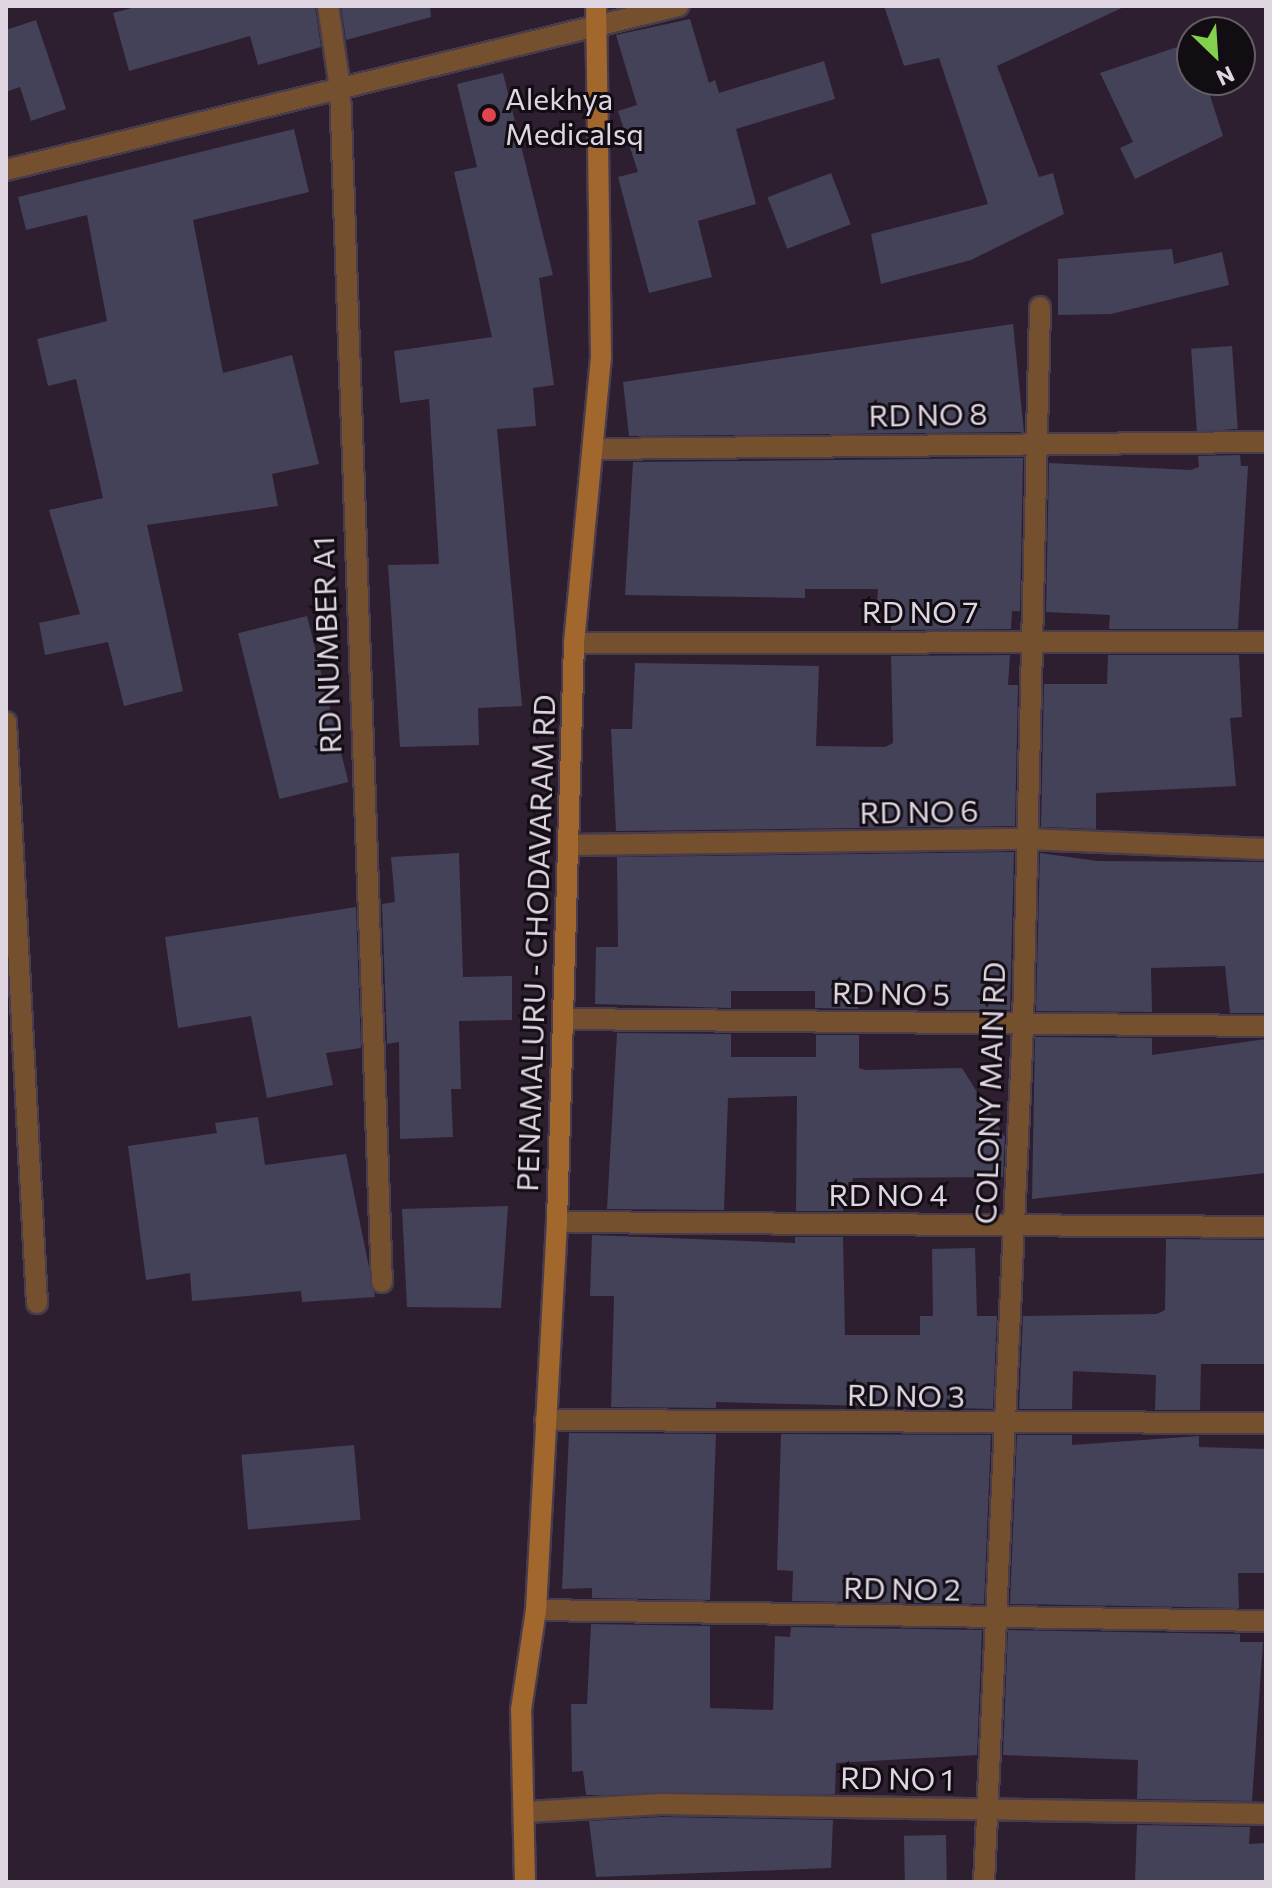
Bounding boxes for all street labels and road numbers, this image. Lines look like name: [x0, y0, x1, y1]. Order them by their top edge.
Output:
street label: RD NO 8: [868, 395, 988, 433]
street label: RD NUMBER A1: [304, 536, 348, 754]
street label: RD NO 7: [862, 593, 978, 629]
street label: PENAMALURU - CHODAVARAM RD: [508, 694, 562, 1192]
street label: RD NO 6: [859, 792, 979, 830]
street label: COLONY MAIN RD: [966, 961, 1012, 1225]
street label: RD NO 5: [832, 974, 950, 1012]
street label: RD NO 4: [829, 1176, 947, 1212]
street label: RD NO 3: [847, 1376, 965, 1414]
street label: RD NO 2: [843, 1569, 961, 1607]
street label: RD NO 1: [840, 1759, 954, 1797]

